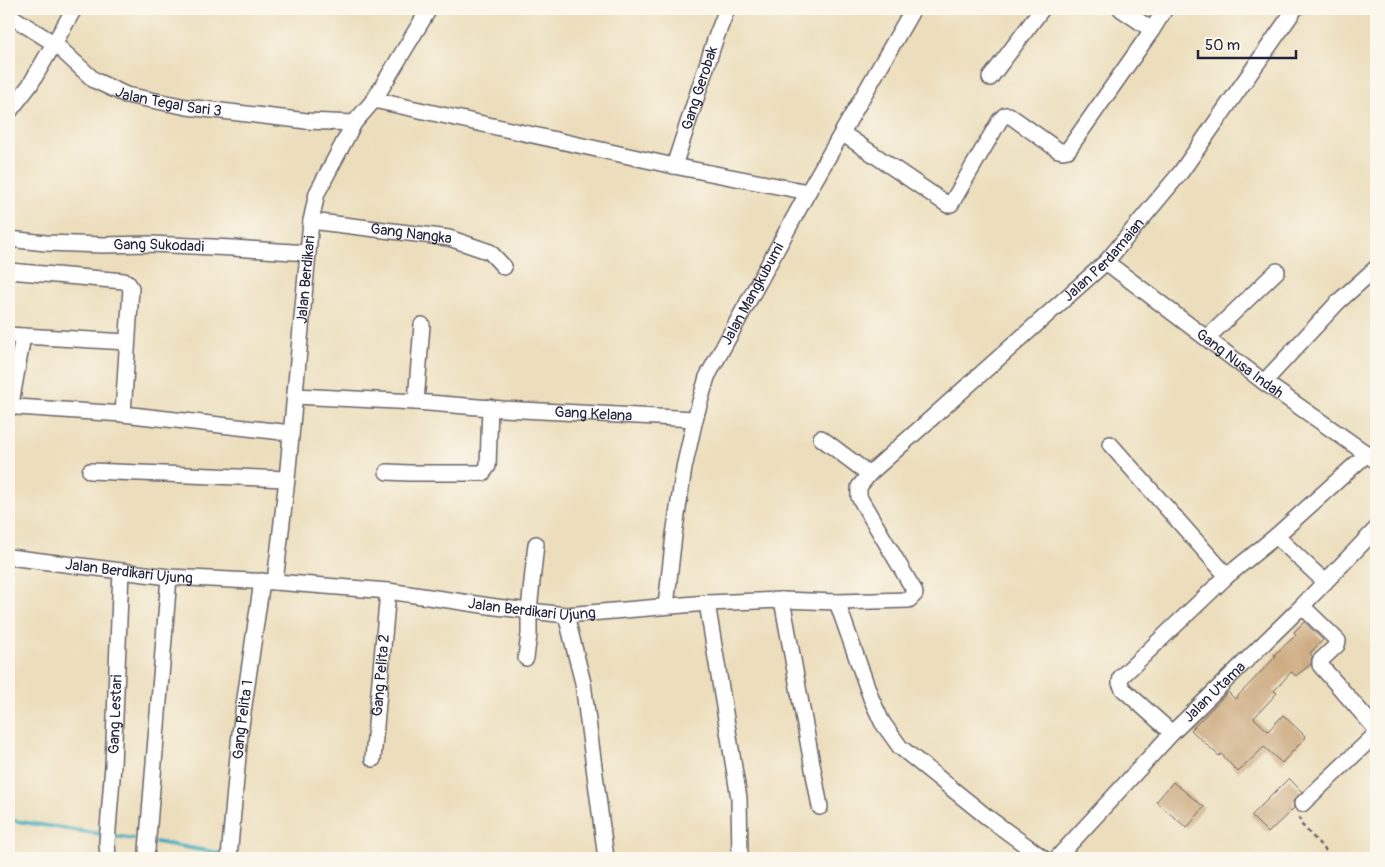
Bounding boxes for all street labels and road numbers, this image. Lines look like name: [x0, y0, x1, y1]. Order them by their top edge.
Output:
street label: Gang Gerobak: [677, 43, 722, 132]
street label: Jalan Tegal Sari 3: [112, 82, 223, 120]
street label: Jalan Perdamaian: [1059, 214, 1148, 305]
street label: Gang Nangka: [370, 219, 453, 248]
street label: Gang Sukodadi: [113, 234, 205, 256]
street label: Jalan Berdikari: [292, 234, 319, 324]
street label: Jalan Mangkubumi: [717, 239, 788, 348]
street label: Gang Nusa Indah: [1192, 324, 1287, 402]
street label: Gang Kelana: [554, 402, 633, 425]
street label: Jalan Berdikari Ujung: [64, 555, 193, 588]
street label: Jalan Berdikari Ujung: [467, 593, 596, 625]
street label: Gang Pelita 2: [367, 633, 394, 717]
street label: Jalan Utama: [1179, 657, 1249, 726]
street label: Gang Lestari: [104, 674, 126, 754]
street label: Gang Pelita 1: [228, 679, 257, 760]

